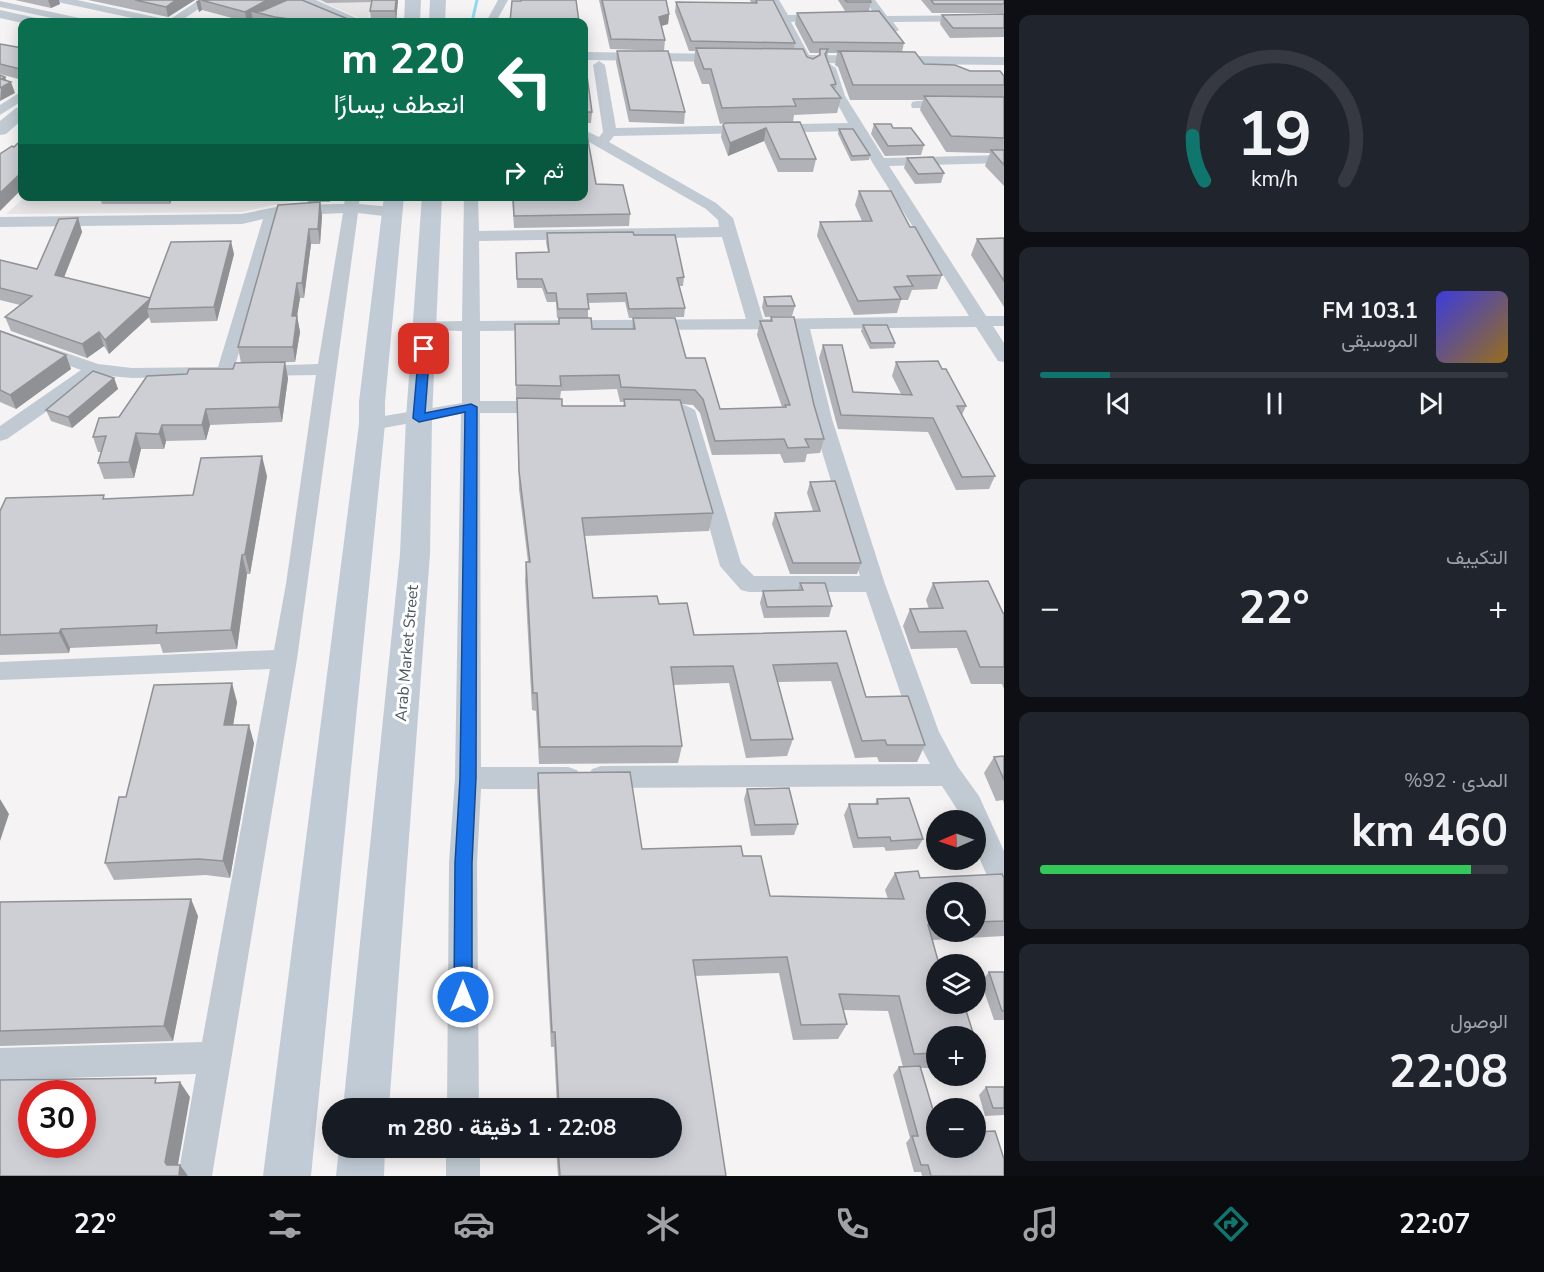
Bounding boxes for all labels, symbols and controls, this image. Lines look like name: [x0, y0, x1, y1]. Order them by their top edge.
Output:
text: 220 m: [341, 31, 465, 88]
icon: left: [486, 42, 564, 120]
text: انعطف يسارًا: [333, 86, 465, 123]
text: 19: [1237, 92, 1311, 177]
icon: right: [498, 156, 531, 189]
text: ثم: [543, 156, 564, 186]
text: km/h: [1250, 164, 1298, 194]
text: 103.1 FM: [1322, 296, 1418, 326]
pin: [398, 323, 449, 374]
text: الموسيقى: [1341, 327, 1418, 354]
icon: arrive: [407, 332, 440, 365]
icon: previous: [1102, 387, 1135, 420]
icon: pause: [1258, 387, 1291, 420]
icon: next: [1414, 387, 1447, 420]
text: التكييف: [1446, 544, 1508, 571]
text: 22°: [1238, 578, 1310, 639]
street label: Arab Market Street: [390, 584, 424, 722]
text: −: [1040, 586, 1060, 631]
text: +: [1488, 586, 1508, 631]
text: المدى · 92%: [1404, 767, 1508, 794]
text: 460 km: [1351, 801, 1508, 862]
north arrow: [926, 810, 986, 870]
map controls: [926, 810, 986, 1158]
button: search: [926, 882, 986, 942]
button: layers: [926, 954, 986, 1014]
position arrow: [431, 965, 495, 1029]
text: الوصول: [1450, 1008, 1508, 1035]
button: +: [926, 1026, 986, 1086]
text: 22:08: [1389, 1042, 1508, 1103]
speed limit sign: 30: [18, 1080, 96, 1158]
button: −: [926, 1098, 986, 1158]
text: 22:08 · 1 دقيقة · 280 m: [388, 1113, 616, 1143]
icon: filters: [264, 1203, 306, 1245]
icon: car: [453, 1203, 495, 1245]
icon: climate: [642, 1203, 684, 1245]
icon: phone: [831, 1203, 873, 1245]
icon: music: [1020, 1203, 1062, 1245]
icon: directions: [1210, 1203, 1252, 1245]
text: 22°: [74, 1206, 116, 1243]
text: 22:07: [1399, 1206, 1470, 1243]

